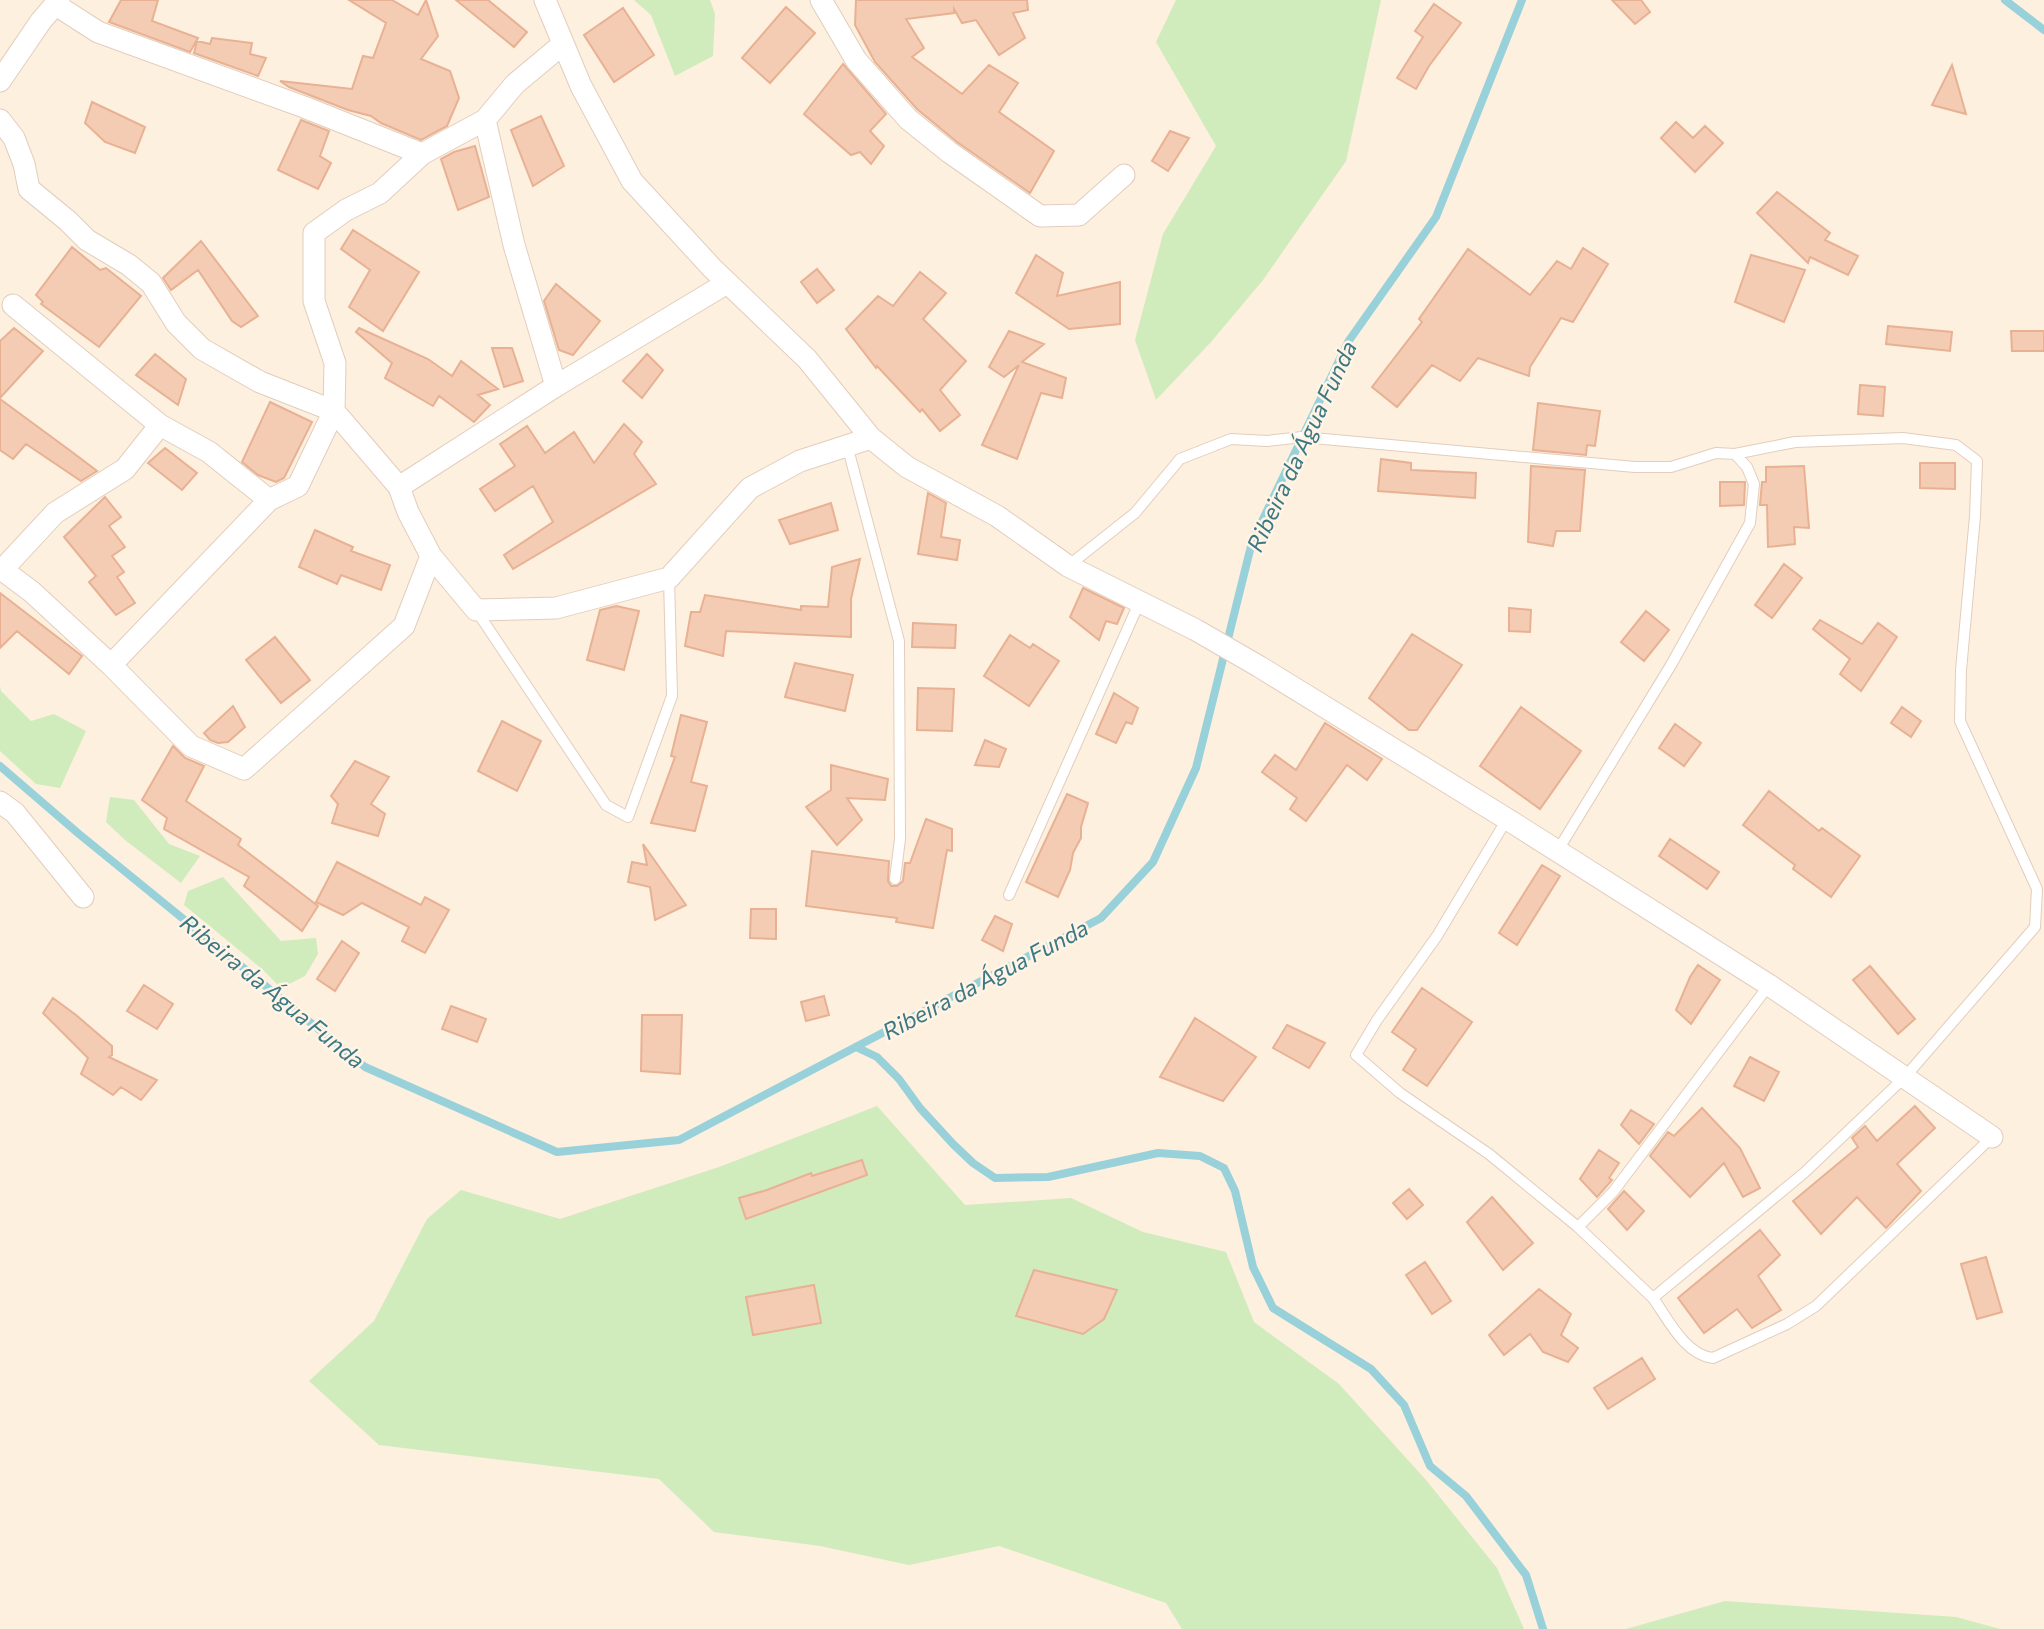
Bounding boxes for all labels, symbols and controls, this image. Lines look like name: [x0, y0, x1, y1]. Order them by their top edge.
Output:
water label: Ribeira da Água Funda: [1240, 336, 1362, 556]
water label: Ribeira da Água Funda: [175, 908, 371, 1074]
water label: Ribeira da Água Funda: [877, 913, 1093, 1045]

